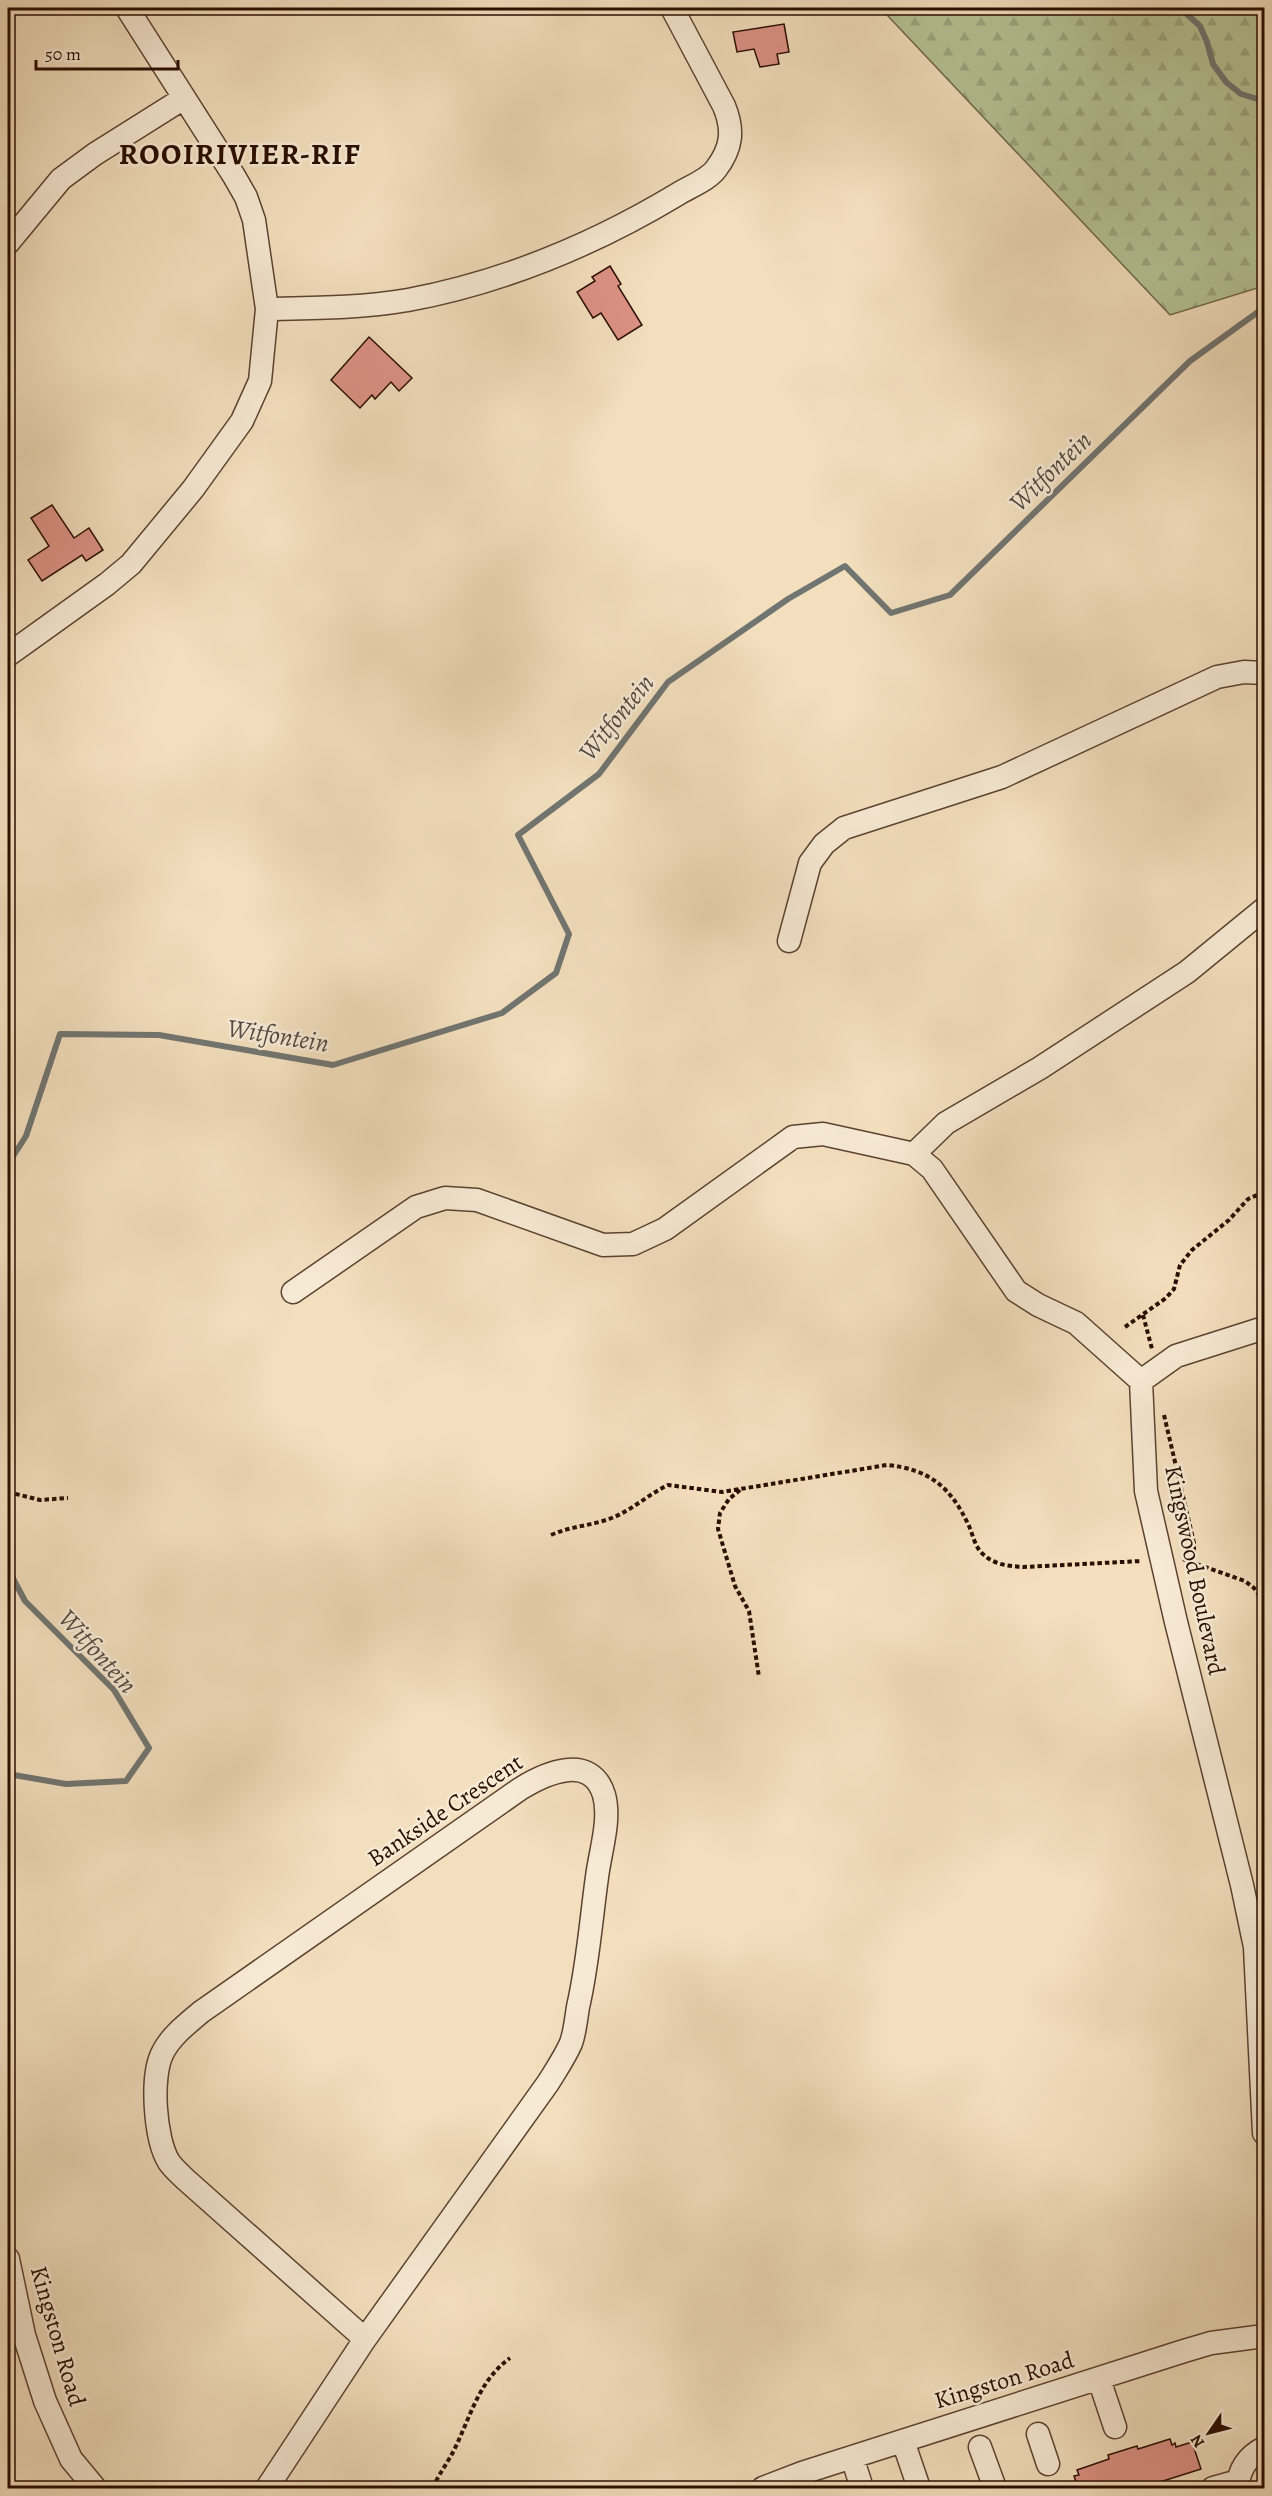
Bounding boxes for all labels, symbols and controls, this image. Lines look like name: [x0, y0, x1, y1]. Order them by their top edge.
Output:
scale bar: [36, 33, 178, 71]
text: 50 m: [45, 42, 81, 66]
district label: ROOIRIVIER-RIF: [119, 134, 361, 174]
water label: Witfontein: [1001, 423, 1099, 520]
water label: Witfontein: [571, 667, 662, 768]
water label: Witfontein: [225, 1010, 331, 1061]
street label: Kingswood Boulevard: [1157, 1462, 1233, 1678]
water label: Witfontein: [50, 1602, 145, 1701]
street label: Bankside Crescent: [361, 1746, 529, 1874]
street label: Kingston Road: [23, 2262, 93, 2410]
street label: Kingston Road: [930, 2344, 1078, 2416]
north arrow: [1179, 2403, 1239, 2463]
text: N: [1185, 2430, 1210, 2452]

